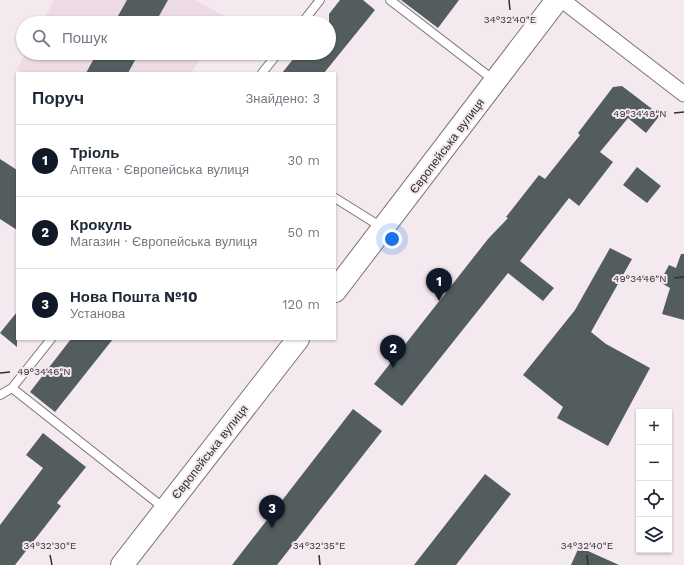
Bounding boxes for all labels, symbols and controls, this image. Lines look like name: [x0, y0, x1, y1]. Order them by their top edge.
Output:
text: 34°32'40"E: [484, 14, 536, 25]
search box: [16, 16, 336, 60]
icon: search: [30, 27, 52, 49]
text: Пошук: [62, 29, 107, 47]
text: Поруч: [32, 88, 84, 108]
text: Знайдено: 3: [245, 91, 320, 106]
street label: Європейська вулиця: [407, 96, 487, 196]
text: 49°34'48"N: [613, 108, 667, 119]
text: Тріоль: [70, 144, 119, 162]
text: 1: [42, 153, 48, 168]
text: 30 m: [288, 153, 320, 168]
text: Аптека · Європейська вулиця: [70, 162, 249, 177]
text: Крокуль: [70, 216, 132, 234]
text: 2: [41, 225, 49, 240]
text: 50 m: [288, 225, 320, 240]
your location: [382, 229, 402, 249]
text: Магазин · Європейська вулиця: [70, 234, 257, 249]
pin: 1: [426, 268, 452, 301]
text: 49°34'46"N: [613, 273, 667, 284]
text: Нова Пошта №10: [70, 288, 198, 306]
text: 3: [41, 297, 49, 312]
text: 120 m: [282, 297, 320, 312]
text: Установа: [70, 306, 125, 321]
pin: 2: [380, 335, 406, 368]
text: 49°34'46"N: [17, 366, 71, 377]
street label: Європейська вулиця: [169, 402, 251, 502]
map controls: [636, 409, 672, 553]
button: +: [636, 409, 672, 445]
button: −: [636, 445, 672, 481]
button: locate: [636, 481, 672, 517]
pin: 3: [259, 495, 285, 528]
button: layers: [636, 517, 672, 553]
text: 34°32'30"E: [24, 540, 77, 551]
text: 34°32'35"E: [293, 540, 345, 551]
text: 34°32'40"E: [561, 540, 613, 551]

